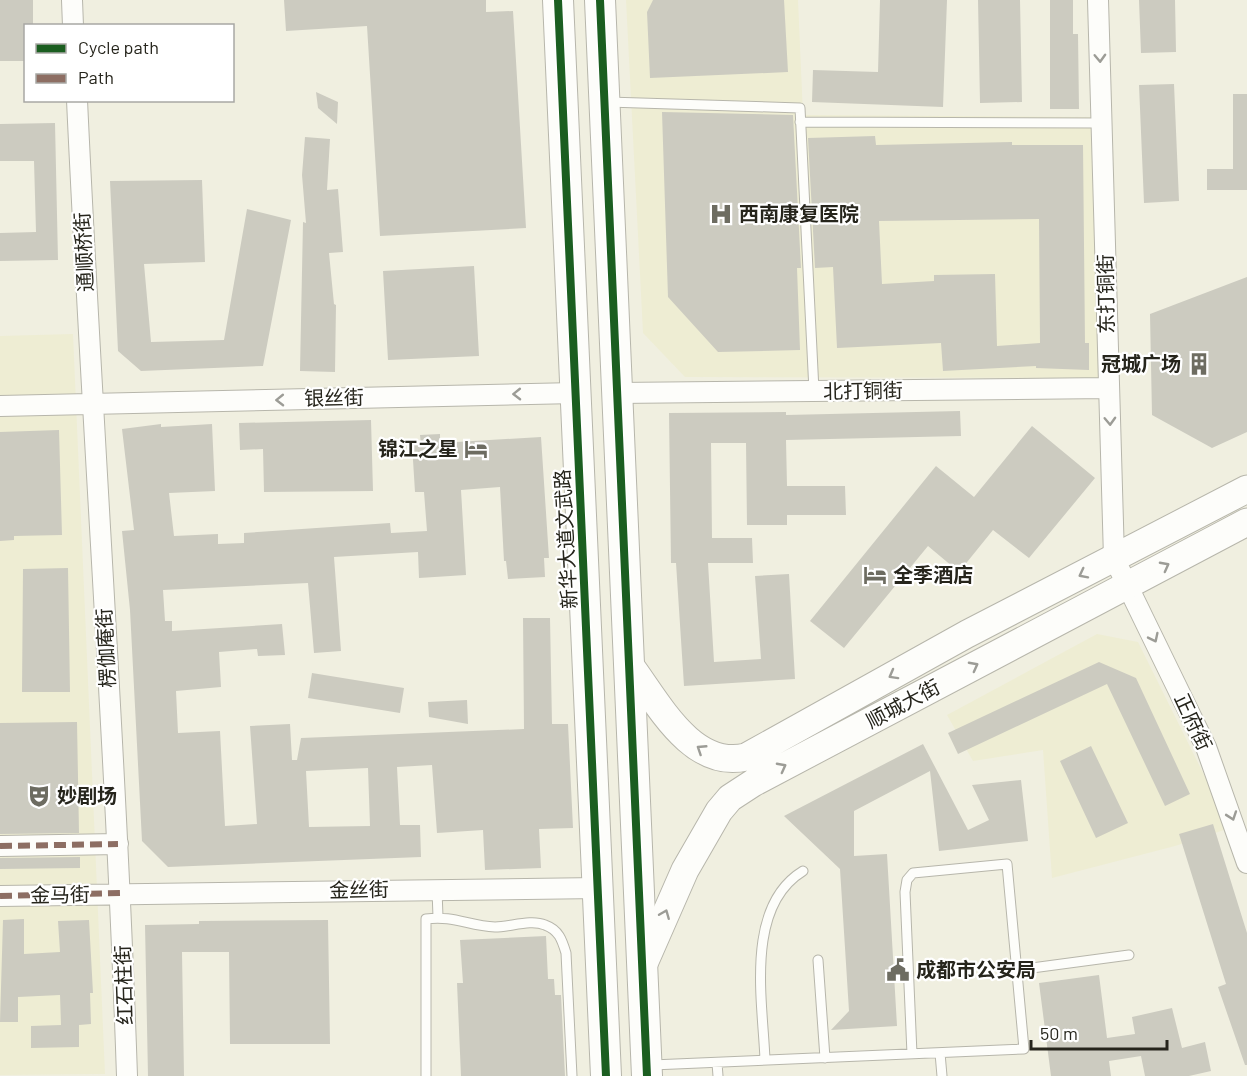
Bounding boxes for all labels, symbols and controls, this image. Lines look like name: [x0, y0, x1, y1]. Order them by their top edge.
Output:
legend: [24, 24, 234, 102]
text: Cycle path: [78, 36, 159, 58]
one-way arrow: [1094, 54, 1106, 63]
text: Path: [78, 66, 114, 88]
hospital icon: 西南康复医院: [708, 201, 734, 227]
place label: 西南康复医院: [739, 201, 859, 225]
street label: 通顺桥街: [69, 211, 97, 293]
street label: 东打铜街: [1092, 254, 1118, 334]
place label: 冠城广场: [1101, 351, 1181, 375]
building icon: 冠城广场: [1186, 351, 1212, 377]
street label: 北打铜街: [823, 377, 903, 403]
street label: 银丝街: [304, 384, 364, 410]
one-way arrow: [513, 388, 522, 400]
one-way arrow: [276, 393, 285, 406]
one-way arrow: [1103, 417, 1116, 426]
place label: 锦江之星: [378, 436, 458, 460]
hotel icon: 锦江之星: [463, 436, 489, 462]
street label: 新华大道文武路: [549, 469, 581, 610]
hotel icon: 全季酒店: [862, 562, 888, 588]
place label: 全季酒店: [893, 562, 973, 586]
one-way arrow: [1159, 562, 1169, 573]
one-way arrow: [1079, 567, 1090, 578]
street label: 楞伽庵街: [91, 607, 119, 689]
one-way arrow: [1146, 631, 1158, 642]
one-way arrow: [967, 662, 978, 674]
one-way arrow: [889, 668, 899, 679]
street label: 顺城大街: [862, 674, 943, 732]
street label: 正府街: [1170, 689, 1217, 754]
one-way arrow: [697, 744, 707, 756]
one-way arrow: [776, 763, 787, 774]
theatre icon: 妙剧场: [26, 783, 52, 809]
place label: 妙剧场: [57, 783, 117, 807]
one-way arrow: [1225, 810, 1238, 821]
street label: 金丝街: [329, 876, 389, 902]
street label: 金马街: [30, 881, 90, 907]
one-way arrow: [657, 910, 670, 920]
street label: 红石柱街: [110, 945, 136, 1025]
public building icon: 成都市公安局: [885, 957, 911, 983]
place label: 成都市公安局: [916, 957, 1036, 981]
scale bar: [1031, 1013, 1168, 1051]
text: 50 m: [1040, 1022, 1078, 1044]

